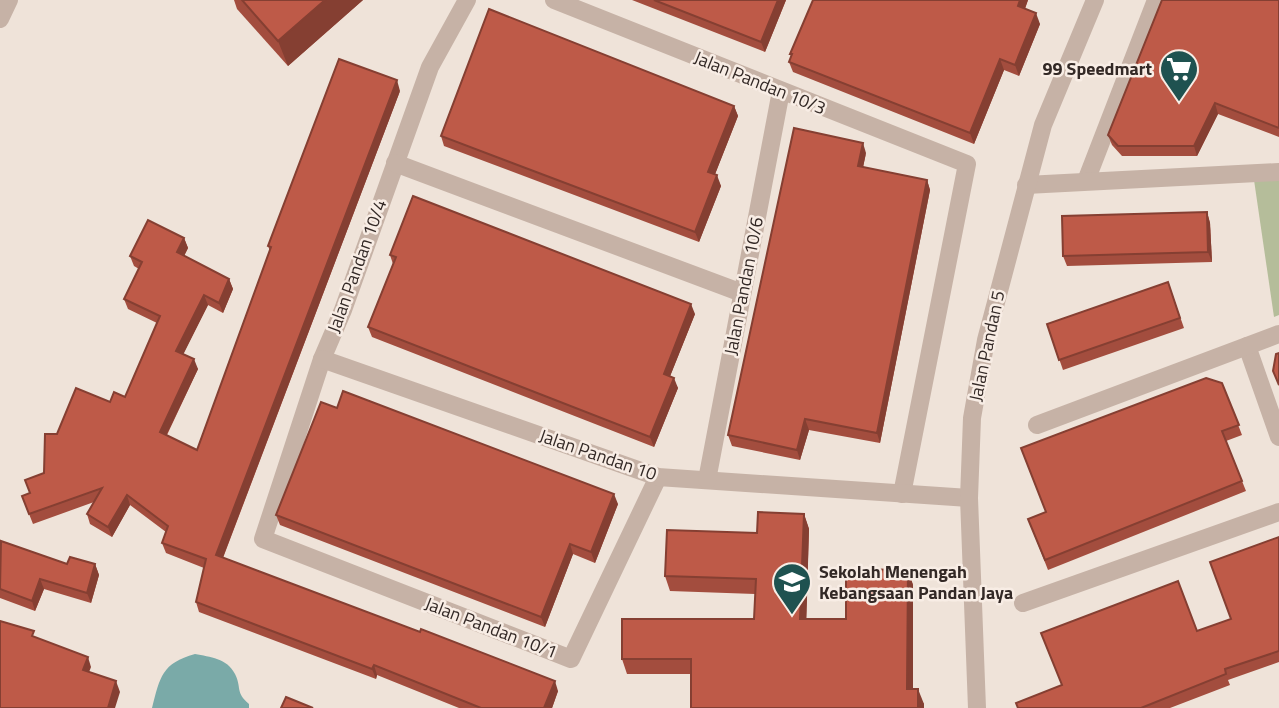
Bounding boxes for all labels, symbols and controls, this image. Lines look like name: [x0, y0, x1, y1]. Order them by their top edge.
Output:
street label: Jalan Pandan 10/3: [690, 44, 830, 121]
supermarket icon: 99 Speedmart: [1158, 48, 1200, 103]
place label: 99 Speedmart: [1043, 55, 1152, 82]
street label: Jalan Pandan 10/4: [320, 195, 393, 336]
street label: Jalan Pandan 10/6: [717, 215, 770, 357]
street label: Jalan Pandan 5: [962, 288, 1011, 404]
street label: Jalan Pandan 10: [536, 422, 661, 487]
place label: Sekolah Menengah Kebangsaan Pandan Jaya: [819, 558, 1013, 606]
school or university icon: Sekolah Menengah Kebangsaan Pandan Jaya: [771, 561, 813, 616]
street label: Jalan Pandan 10/1: [421, 590, 561, 665]

